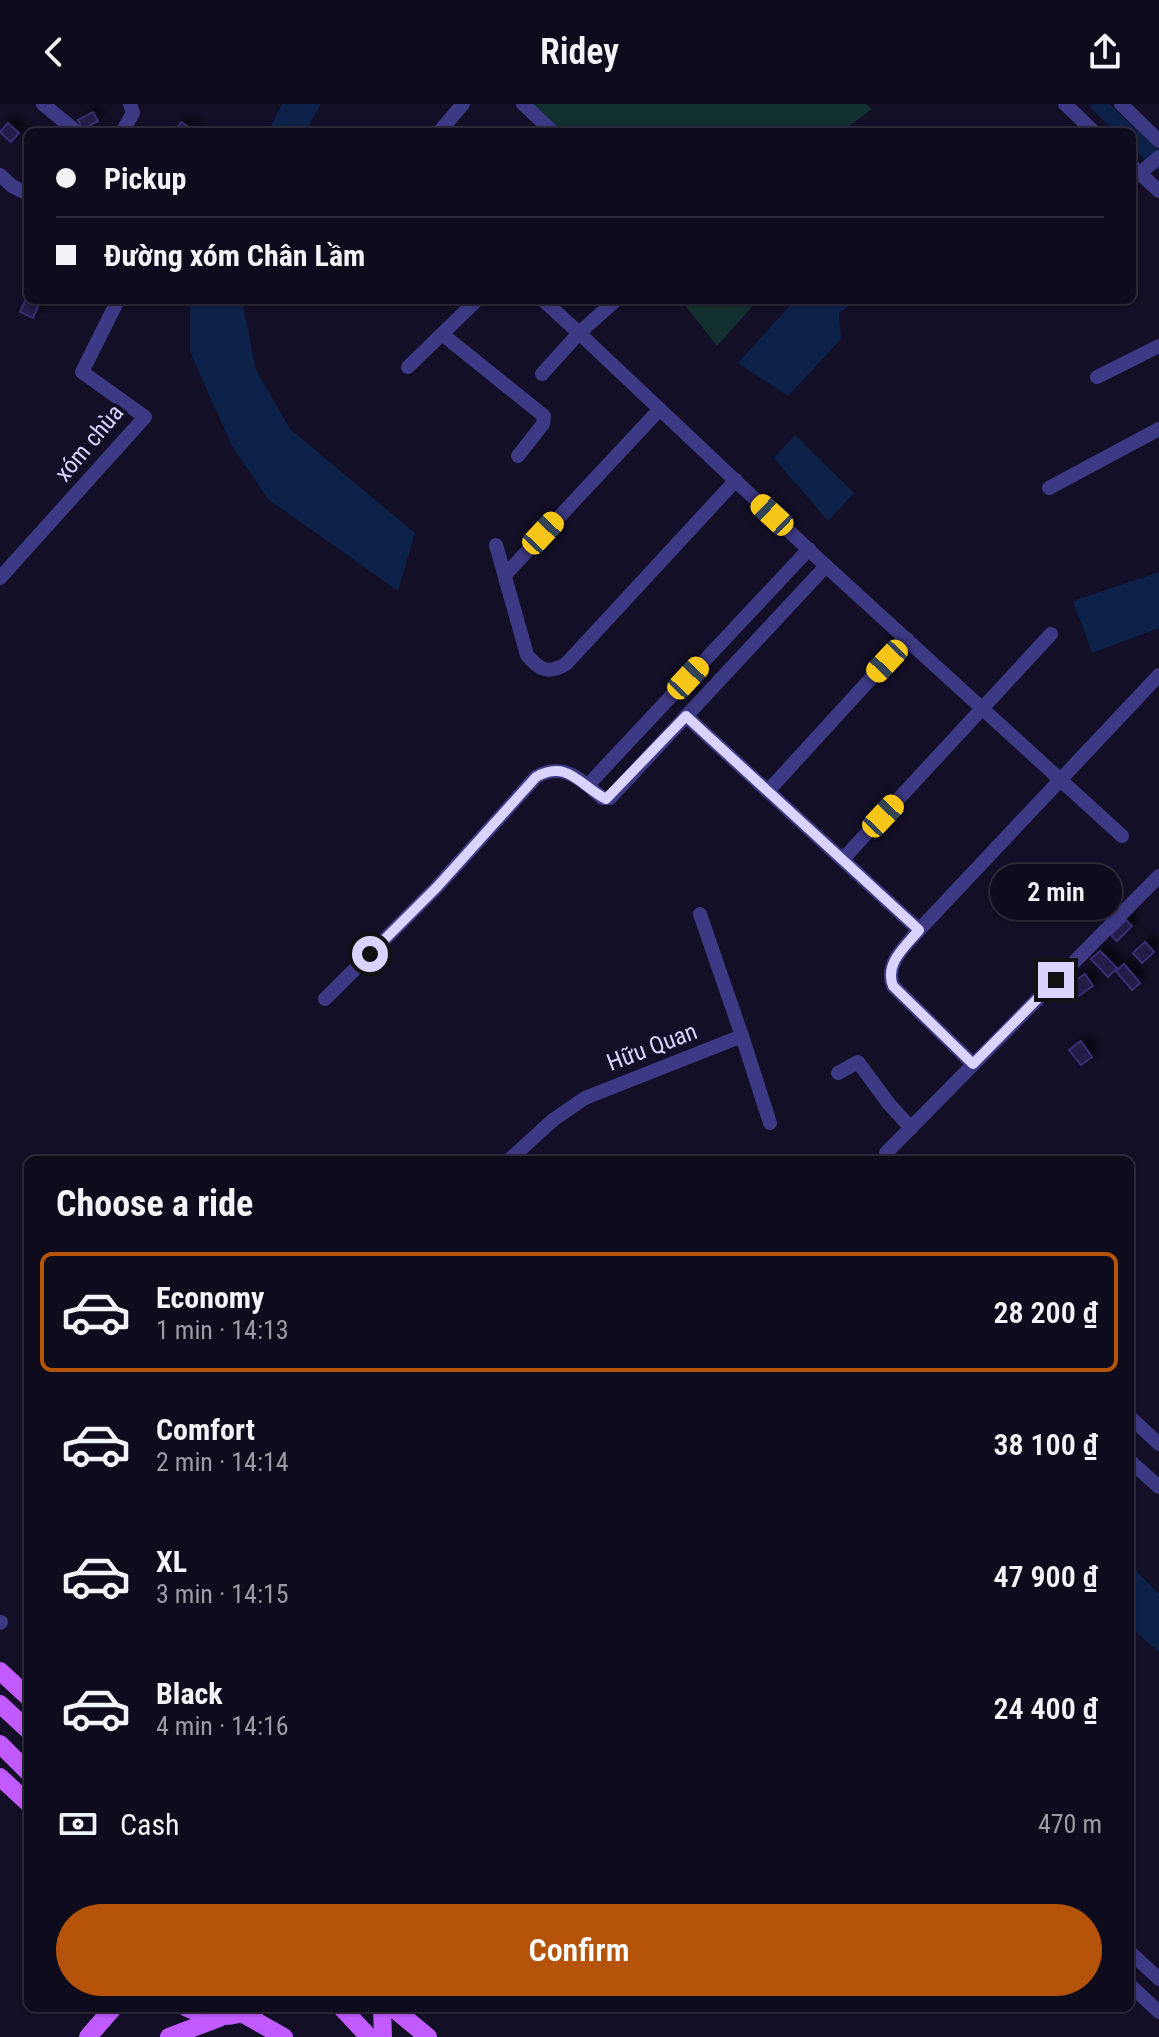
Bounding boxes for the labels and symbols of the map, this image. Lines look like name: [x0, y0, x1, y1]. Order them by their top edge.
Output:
street label: xóm chùa: [49, 399, 129, 487]
car: [746, 490, 798, 540]
car: [518, 507, 568, 559]
car: [862, 635, 912, 687]
car: [663, 652, 713, 704]
car: [858, 790, 908, 842]
callout: 2 min: [990, 864, 1122, 920]
route start: [352, 936, 388, 972]
route end: [1038, 962, 1074, 998]
street label: Hữu Quan: [603, 1017, 701, 1077]

